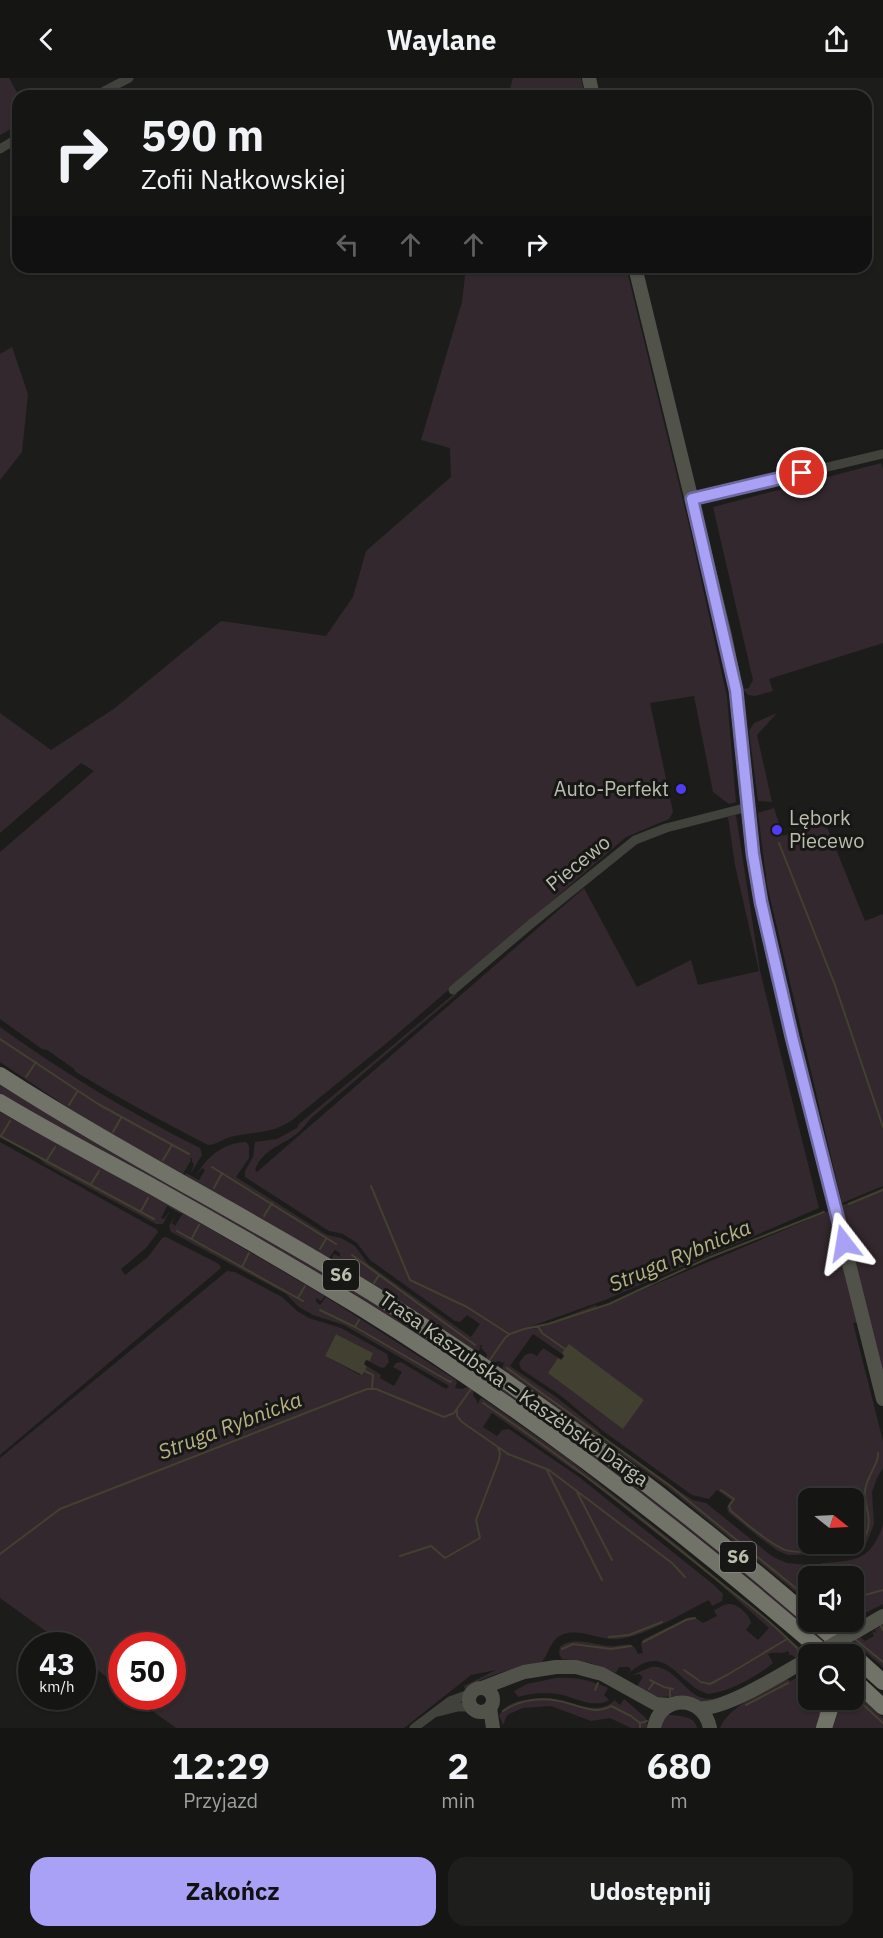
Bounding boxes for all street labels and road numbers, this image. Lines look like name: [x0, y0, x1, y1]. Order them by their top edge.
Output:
street label: Piecewo: [540, 828, 615, 897]
road number: S6: [323, 1260, 359, 1290]
street label: Trasa Kaszubska – Kaszëbskô Darga: [374, 1285, 654, 1492]
road number: S6: [720, 1542, 756, 1572]

